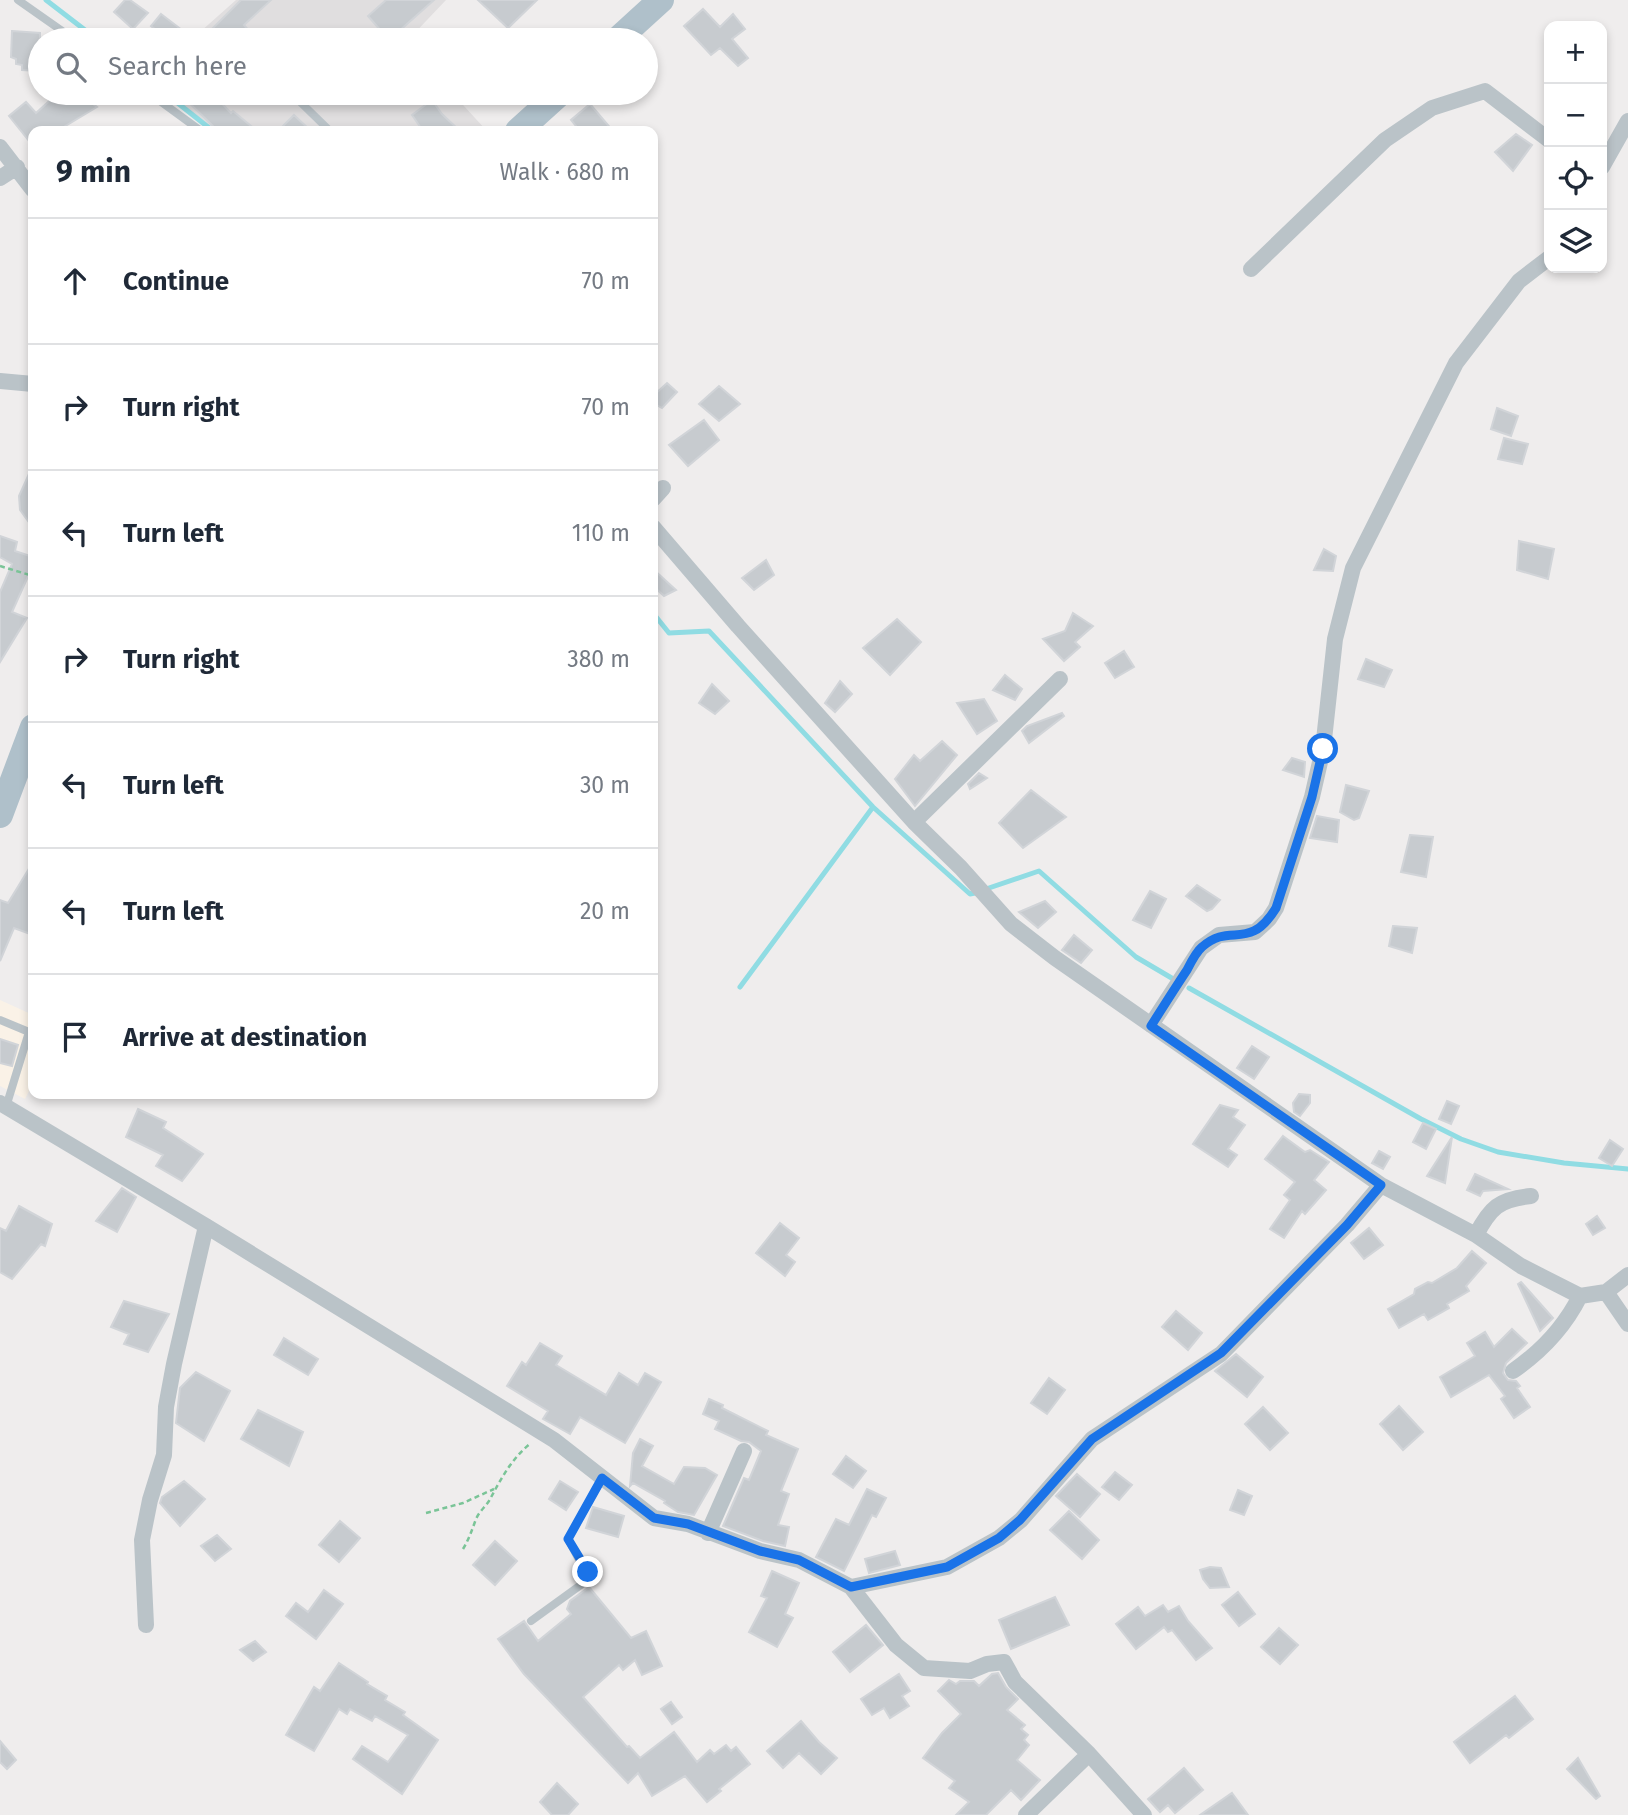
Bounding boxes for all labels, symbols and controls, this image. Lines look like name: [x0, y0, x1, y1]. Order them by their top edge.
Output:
map controls: [1544, 21, 1607, 273]
button: +: [1544, 21, 1607, 84]
search box: [28, 28, 658, 105]
icon: search: [52, 48, 90, 86]
text: Search here: [108, 51, 247, 82]
button: −: [1544, 84, 1607, 147]
button: locate: [1544, 147, 1607, 210]
text: 9 min: [56, 154, 131, 190]
text: Walk · 680 m: [500, 158, 630, 186]
button: layers: [1544, 210, 1607, 273]
icon: ahead: [56, 262, 94, 300]
text: Continue: [123, 266, 229, 297]
text: 70 m: [581, 267, 630, 295]
icon: right: [56, 388, 94, 426]
text: Turn right: [123, 392, 240, 423]
text: 70 m: [581, 393, 630, 421]
icon: left: [56, 514, 94, 552]
text: Turn left: [123, 518, 224, 549]
text: 110 m: [572, 519, 630, 547]
icon: right: [56, 640, 94, 678]
text: Turn right: [123, 644, 240, 675]
text: 380 m: [567, 645, 630, 673]
route start: [1307, 733, 1338, 764]
icon: left: [56, 766, 94, 804]
text: Turn left: [123, 770, 224, 801]
text: 30 m: [580, 771, 630, 799]
icon: left: [56, 892, 94, 930]
text: Turn left: [123, 896, 224, 927]
text: 20 m: [580, 897, 630, 925]
icon: arrive: [56, 1018, 94, 1056]
text: Arrive at destination: [123, 1022, 367, 1053]
route end: [572, 1556, 603, 1587]

